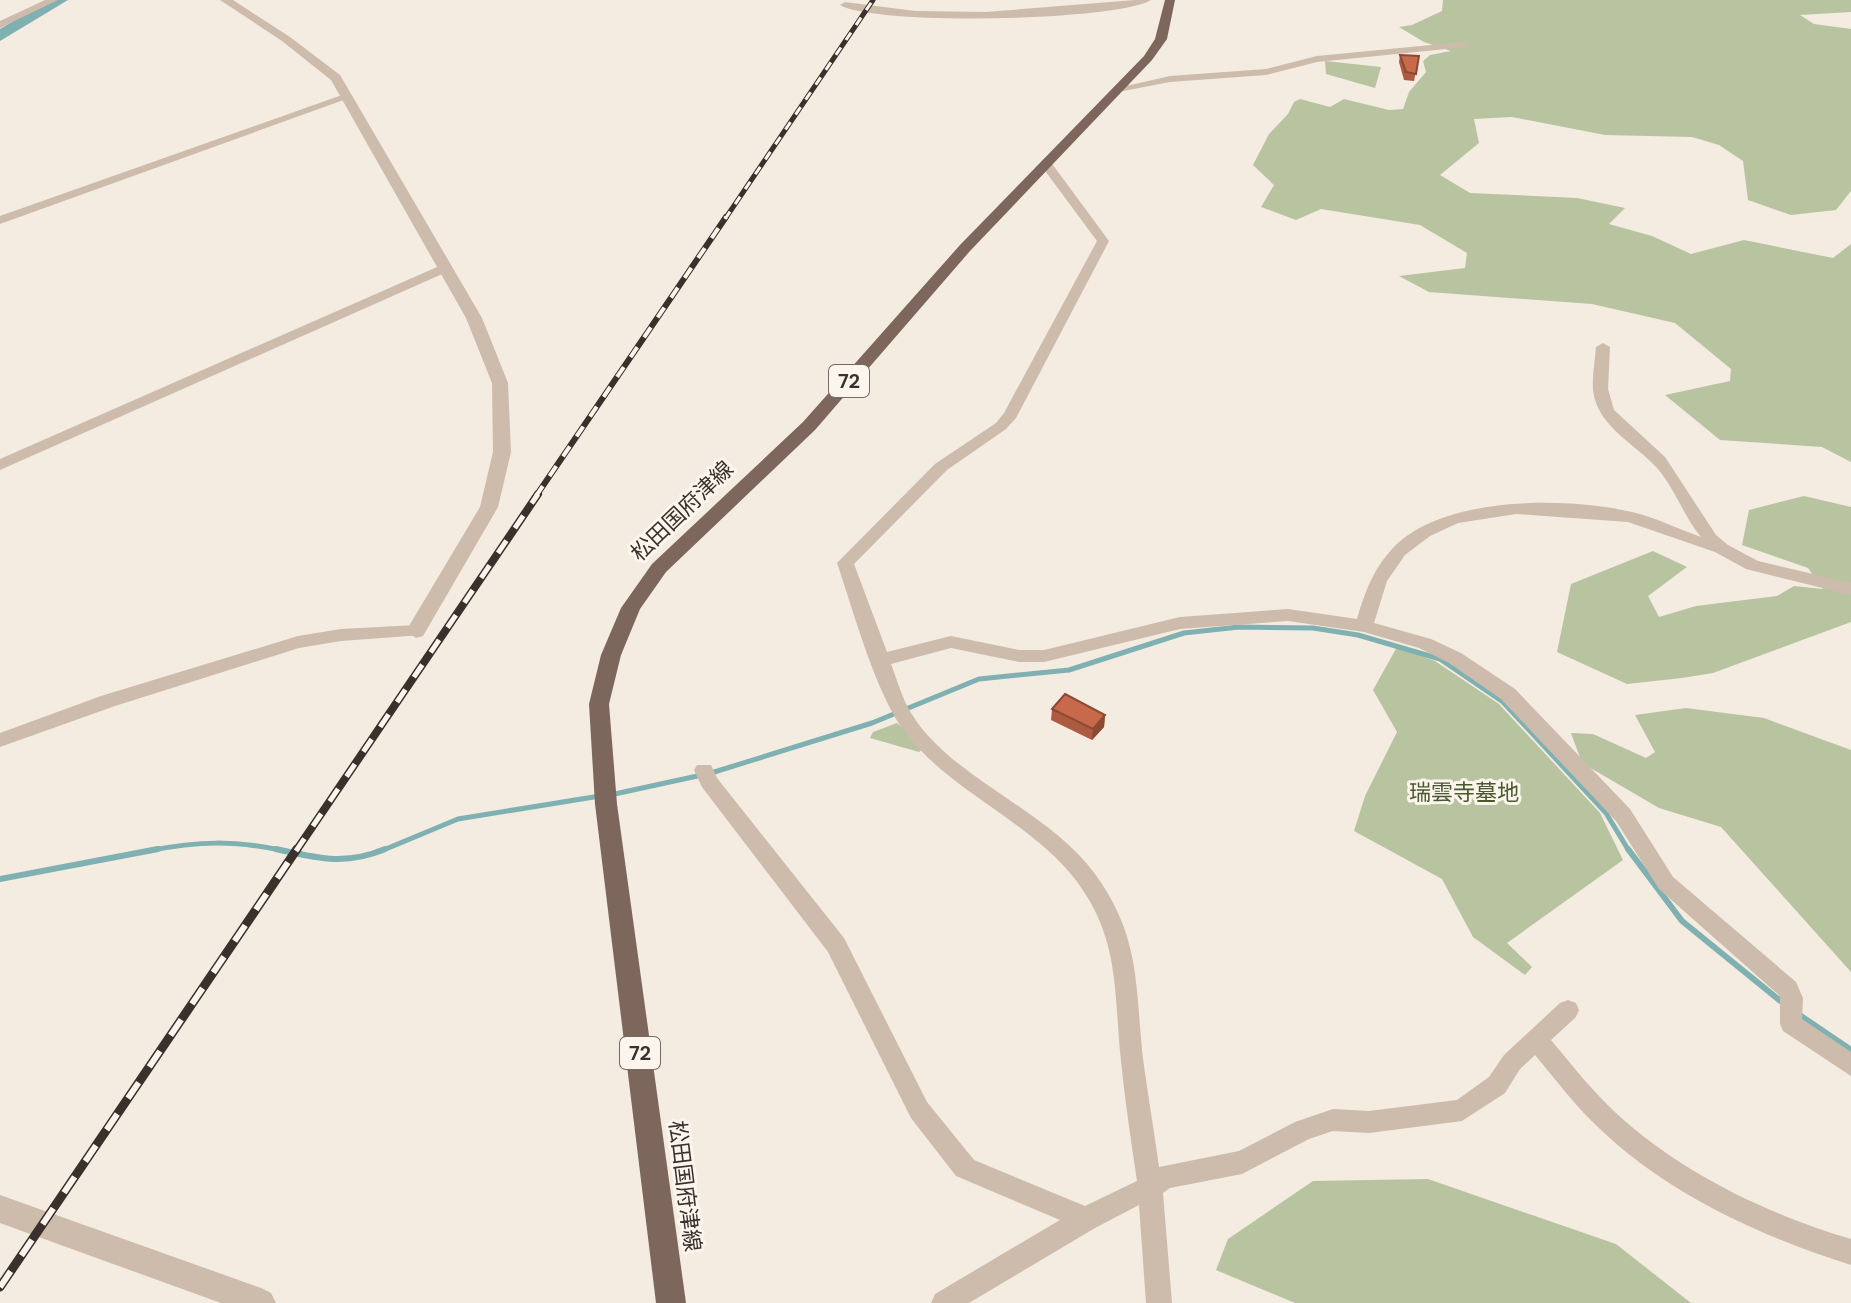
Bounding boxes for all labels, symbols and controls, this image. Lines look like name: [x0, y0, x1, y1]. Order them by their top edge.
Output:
road number: 72: [829, 365, 869, 397]
street label: 松田国府津線: [624, 455, 740, 567]
park label: 瑞雲寺墓地: [1409, 778, 1519, 807]
road number: 72: [620, 1037, 660, 1069]
street label: 松田国府津線: [663, 1119, 707, 1253]

